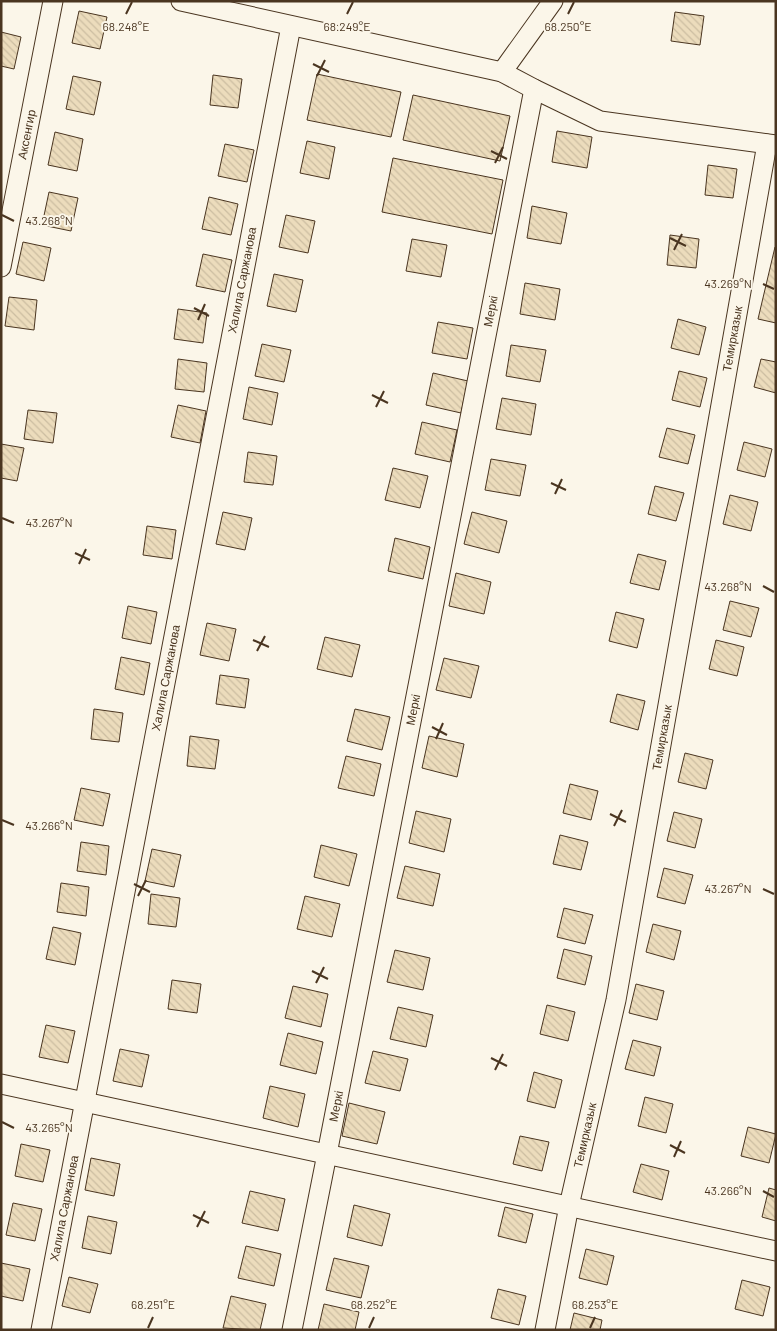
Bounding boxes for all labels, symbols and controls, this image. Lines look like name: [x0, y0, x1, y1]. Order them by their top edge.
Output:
text: 68.248°E: [103, 19, 149, 33]
text: 68.249°E: [324, 19, 370, 33]
text: 68.250°E: [545, 19, 591, 33]
street label: Аксенгир: [14, 108, 39, 160]
text: 43.268°N: [25, 213, 73, 227]
street label: Халила Саржанова: [224, 225, 258, 334]
text: 43.269°N: [704, 276, 752, 290]
street label: Меркі: [480, 294, 500, 328]
street label: Темирказык: [719, 304, 744, 373]
text: 43.267°N: [25, 515, 73, 529]
text: 43.268°N: [704, 579, 752, 593]
street label: Халила Саржанова: [148, 623, 182, 732]
street label: Меркі: [402, 693, 422, 726]
street label: Темирказык: [649, 703, 674, 771]
text: 43.266°N: [25, 818, 73, 832]
text: 43.267°N: [704, 881, 752, 895]
street label: Меркі: [325, 1089, 345, 1123]
street label: Темирказык: [570, 1100, 599, 1169]
text: 43.265°N: [25, 1120, 73, 1134]
street label: Халила Саржанова: [46, 1154, 80, 1262]
text: 43.266°N: [704, 1183, 752, 1197]
text: 68.251°E: [131, 1297, 175, 1311]
text: 68.252°E: [351, 1297, 397, 1311]
text: 68.253°E: [572, 1297, 618, 1311]

